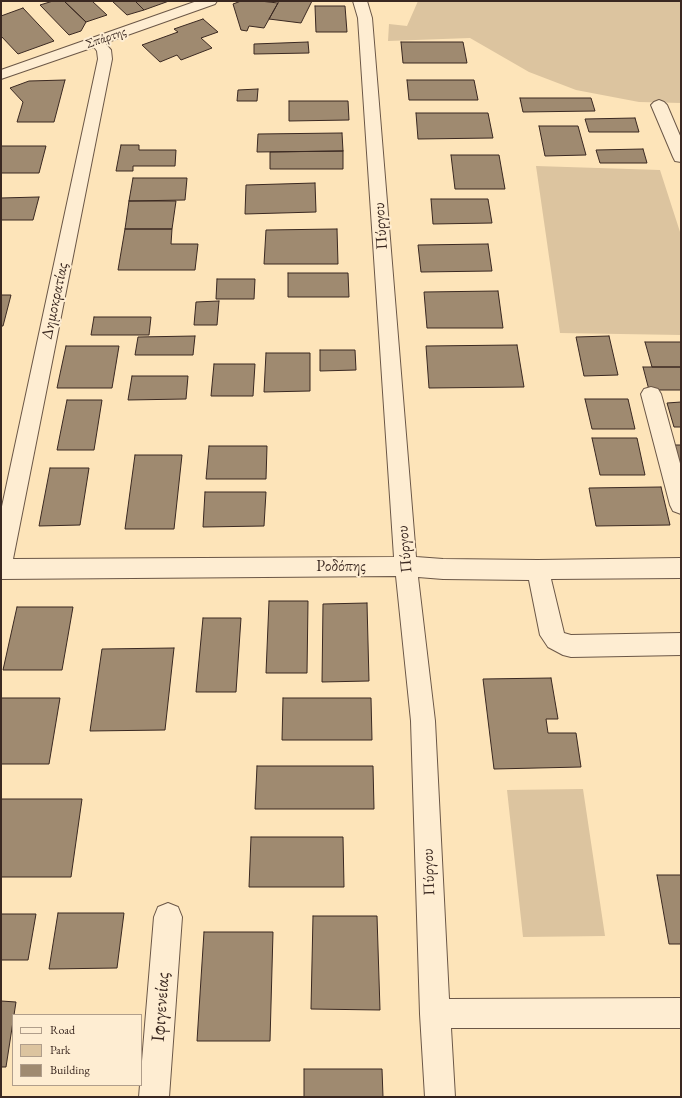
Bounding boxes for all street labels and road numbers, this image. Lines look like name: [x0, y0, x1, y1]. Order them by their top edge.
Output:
street label: Σπάρτης: [84, 24, 128, 52]
street label: Πύργου: [370, 202, 392, 250]
street label: Δημοκρατίας: [38, 261, 72, 341]
street label: Πύργου: [393, 525, 417, 573]
street label: Ροδόπης: [316, 557, 366, 577]
street label: Πύργου: [419, 848, 439, 896]
street label: Ιφιγενείας: [147, 972, 175, 1042]

